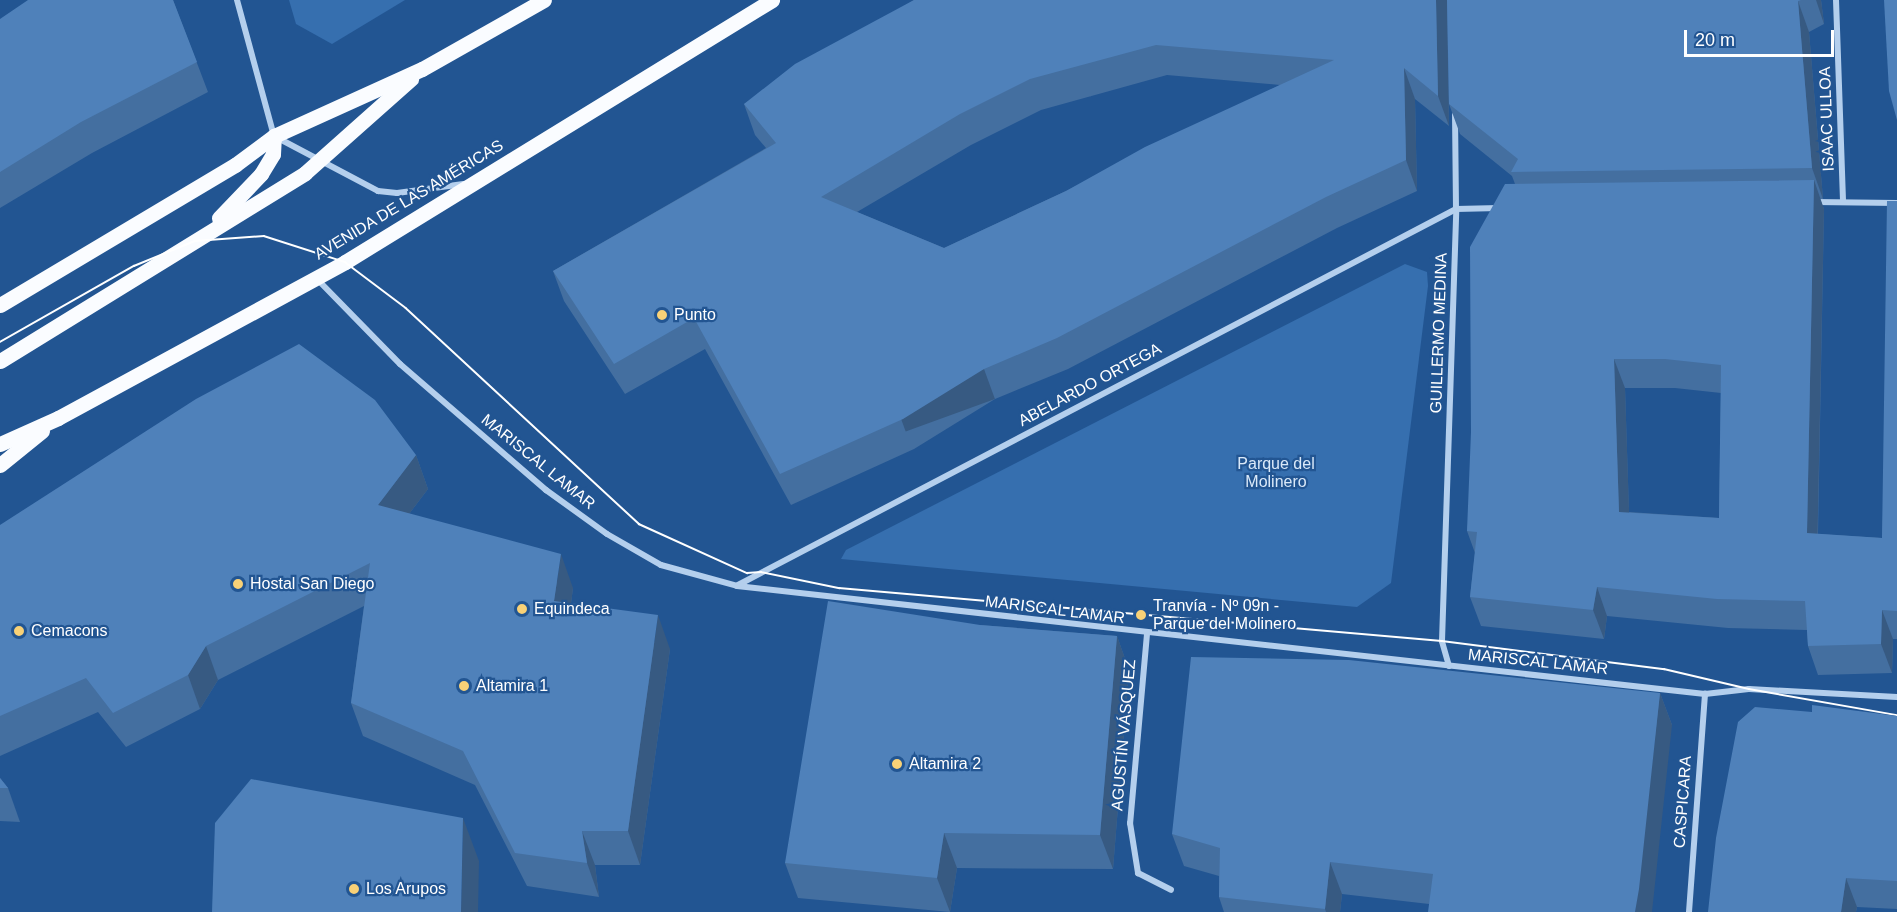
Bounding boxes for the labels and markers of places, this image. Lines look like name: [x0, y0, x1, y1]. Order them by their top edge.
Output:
place label: Punto: [674, 305, 716, 325]
marker: Punto: [655, 308, 669, 322]
place label: Hostal San Diego: [250, 574, 375, 594]
marker: Hostal San Diego: [231, 577, 245, 591]
place label: Tranvía - Nº 09n - Parque del Molinero: [1153, 596, 1296, 634]
place label: Equindeca: [534, 599, 610, 619]
marker: Equindeca: [515, 602, 529, 616]
marker: Tranvía - Nº 09n - Parque del Molinero: [1134, 608, 1148, 622]
place label: Cemacons: [31, 621, 107, 641]
marker: Cemacons: [12, 624, 26, 638]
place label: Altamira 1: [476, 676, 548, 696]
marker: Altamira 1: [457, 679, 471, 693]
place label: Altamira 2: [909, 754, 981, 774]
marker: Altamira 2: [890, 757, 904, 771]
place label: Los Arupos: [366, 879, 447, 899]
marker: Los Arupos: [347, 882, 361, 896]

